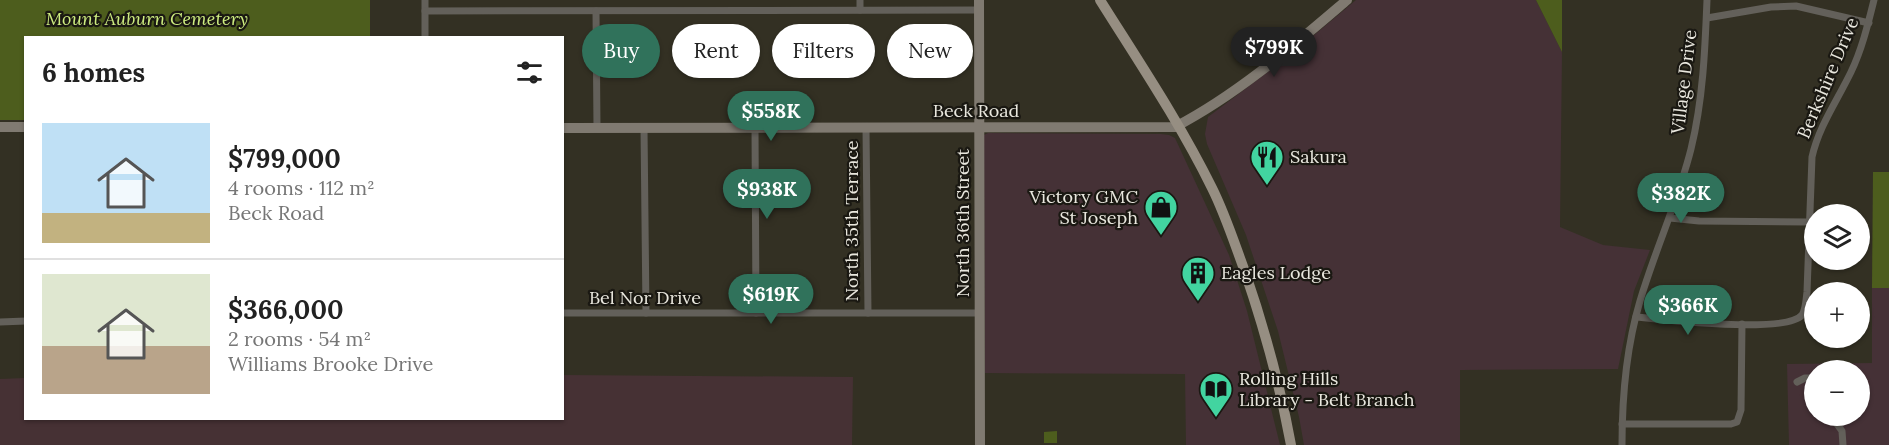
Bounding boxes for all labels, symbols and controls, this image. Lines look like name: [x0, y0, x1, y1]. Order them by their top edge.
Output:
park label: Mount Auburn Cemetery: [46, 7, 248, 30]
street label: Berkshire Drive: [1792, 13, 1864, 142]
chip: Buy: [582, 24, 660, 78]
chip: Rent: [672, 24, 760, 78]
chip: Filters: [772, 24, 875, 78]
chip: New: [887, 24, 973, 78]
pin: $799K: [1232, 27, 1316, 78]
street label: Village Drive: [1666, 28, 1701, 136]
text: $799K: [1245, 34, 1303, 59]
text: 6 homes: [42, 56, 145, 89]
icon: filters: [513, 56, 546, 89]
pin: $558K: [729, 91, 813, 142]
text: $558K: [741, 98, 801, 123]
street label: Beck Road: [933, 99, 1020, 122]
restaurant icon: Sakura: [1249, 139, 1285, 186]
street label: North 35th Terrace: [840, 140, 863, 302]
text: $799,000: [228, 142, 341, 175]
place label: Sakura: [1290, 145, 1347, 168]
icon: home: [90, 147, 162, 219]
street label: North 36th Street: [951, 149, 974, 297]
pin: $938K: [725, 169, 809, 220]
pin: $382K: [1639, 173, 1723, 224]
text: 4 rooms · 112 m²: [228, 175, 375, 200]
text: $938K: [737, 176, 797, 201]
text: $382K: [1651, 180, 1711, 205]
place label: Victory GMC St Joseph: [1028, 185, 1138, 229]
shop icon: Victory GMC St Joseph: [1143, 189, 1179, 236]
text: Beck Road: [228, 200, 324, 225]
map controls: [1804, 204, 1870, 426]
button: layers: [1804, 204, 1870, 270]
building icon: Eagles Lodge: [1180, 255, 1216, 302]
place label: Eagles Lodge: [1221, 261, 1331, 284]
pin: $619K: [729, 274, 813, 325]
text: $619K: [742, 281, 800, 306]
button: +: [1804, 282, 1870, 348]
pin: $366K: [1646, 285, 1730, 336]
street label: Bel Nor Drive: [589, 286, 701, 309]
text: $366K: [1658, 292, 1718, 317]
text: $366,000: [228, 293, 343, 326]
icon: home: [90, 298, 162, 370]
text: 2 rooms · 54 m²: [228, 326, 371, 351]
text: Williams Brooke Drive: [228, 351, 433, 376]
button: −: [1804, 360, 1870, 426]
place label: Rolling Hills Library - Belt Branch: [1239, 367, 1415, 411]
library icon: Rolling Hills Library - Belt Branch: [1198, 371, 1234, 418]

